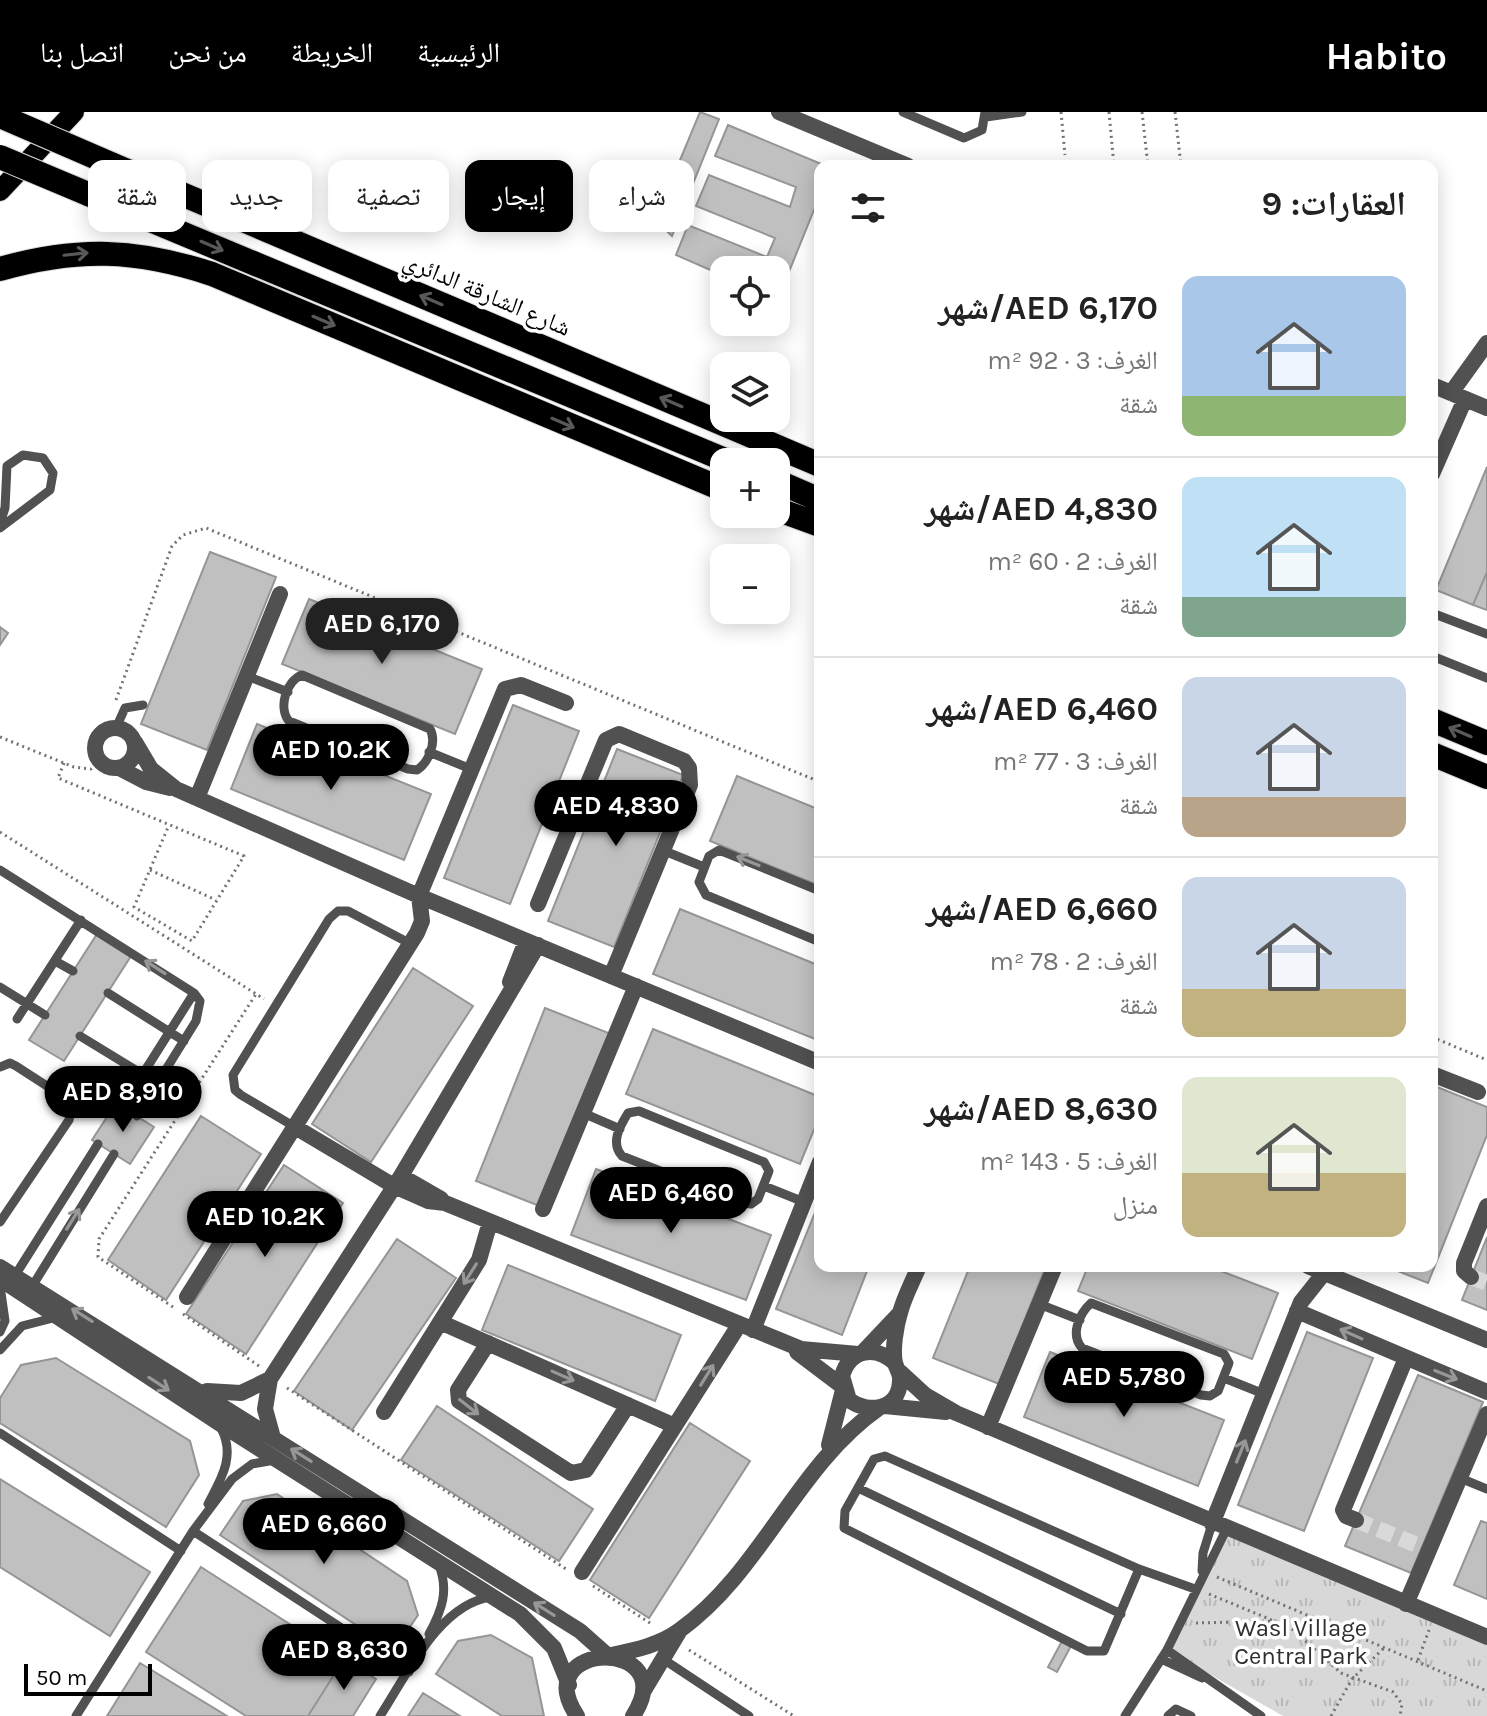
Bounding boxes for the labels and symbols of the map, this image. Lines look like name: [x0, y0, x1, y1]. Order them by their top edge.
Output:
one-way arrow: [199, 240, 224, 254]
one-way arrow: [62, 246, 89, 261]
street label: شارع الشارقة الدائري: [397, 246, 575, 347]
one-way arrow: [420, 292, 444, 307]
one-way arrow: [311, 315, 335, 330]
one-way arrow: [659, 393, 684, 408]
one-way arrow: [550, 417, 575, 432]
pin: AED 6,170: [290, 598, 474, 666]
one-way arrow: [1448, 723, 1472, 738]
pin: AED 10.2K: [239, 724, 423, 792]
pin: AED 4,830: [524, 780, 708, 848]
one-way arrow: [736, 853, 761, 868]
one-way arrow: [144, 959, 166, 976]
pin: AED 8,910: [31, 1066, 215, 1134]
pin: AED 6,460: [579, 1167, 763, 1235]
pin: AED 10.2K: [173, 1191, 357, 1259]
one-way arrow: [65, 1208, 81, 1231]
one-way arrow: [462, 1263, 479, 1285]
one-way arrow: [71, 1307, 93, 1324]
one-way arrow: [1339, 1326, 1364, 1341]
pin: AED 5,780: [1032, 1351, 1216, 1419]
one-way arrow: [699, 1365, 716, 1387]
one-way arrow: [1433, 1369, 1458, 1383]
one-way arrow: [550, 1370, 575, 1385]
one-way arrow: [147, 1375, 169, 1392]
one-way arrow: [458, 1398, 479, 1415]
one-way arrow: [1235, 1439, 1249, 1464]
one-way arrow: [290, 1447, 313, 1463]
pin: AED 6,660: [232, 1498, 416, 1566]
one-way arrow: [534, 1601, 556, 1617]
park label: Wasl Village Central Park: [1234, 1614, 1368, 1670]
pin: AED 8,630: [252, 1624, 436, 1692]
scale bar: [24, 1660, 152, 1696]

